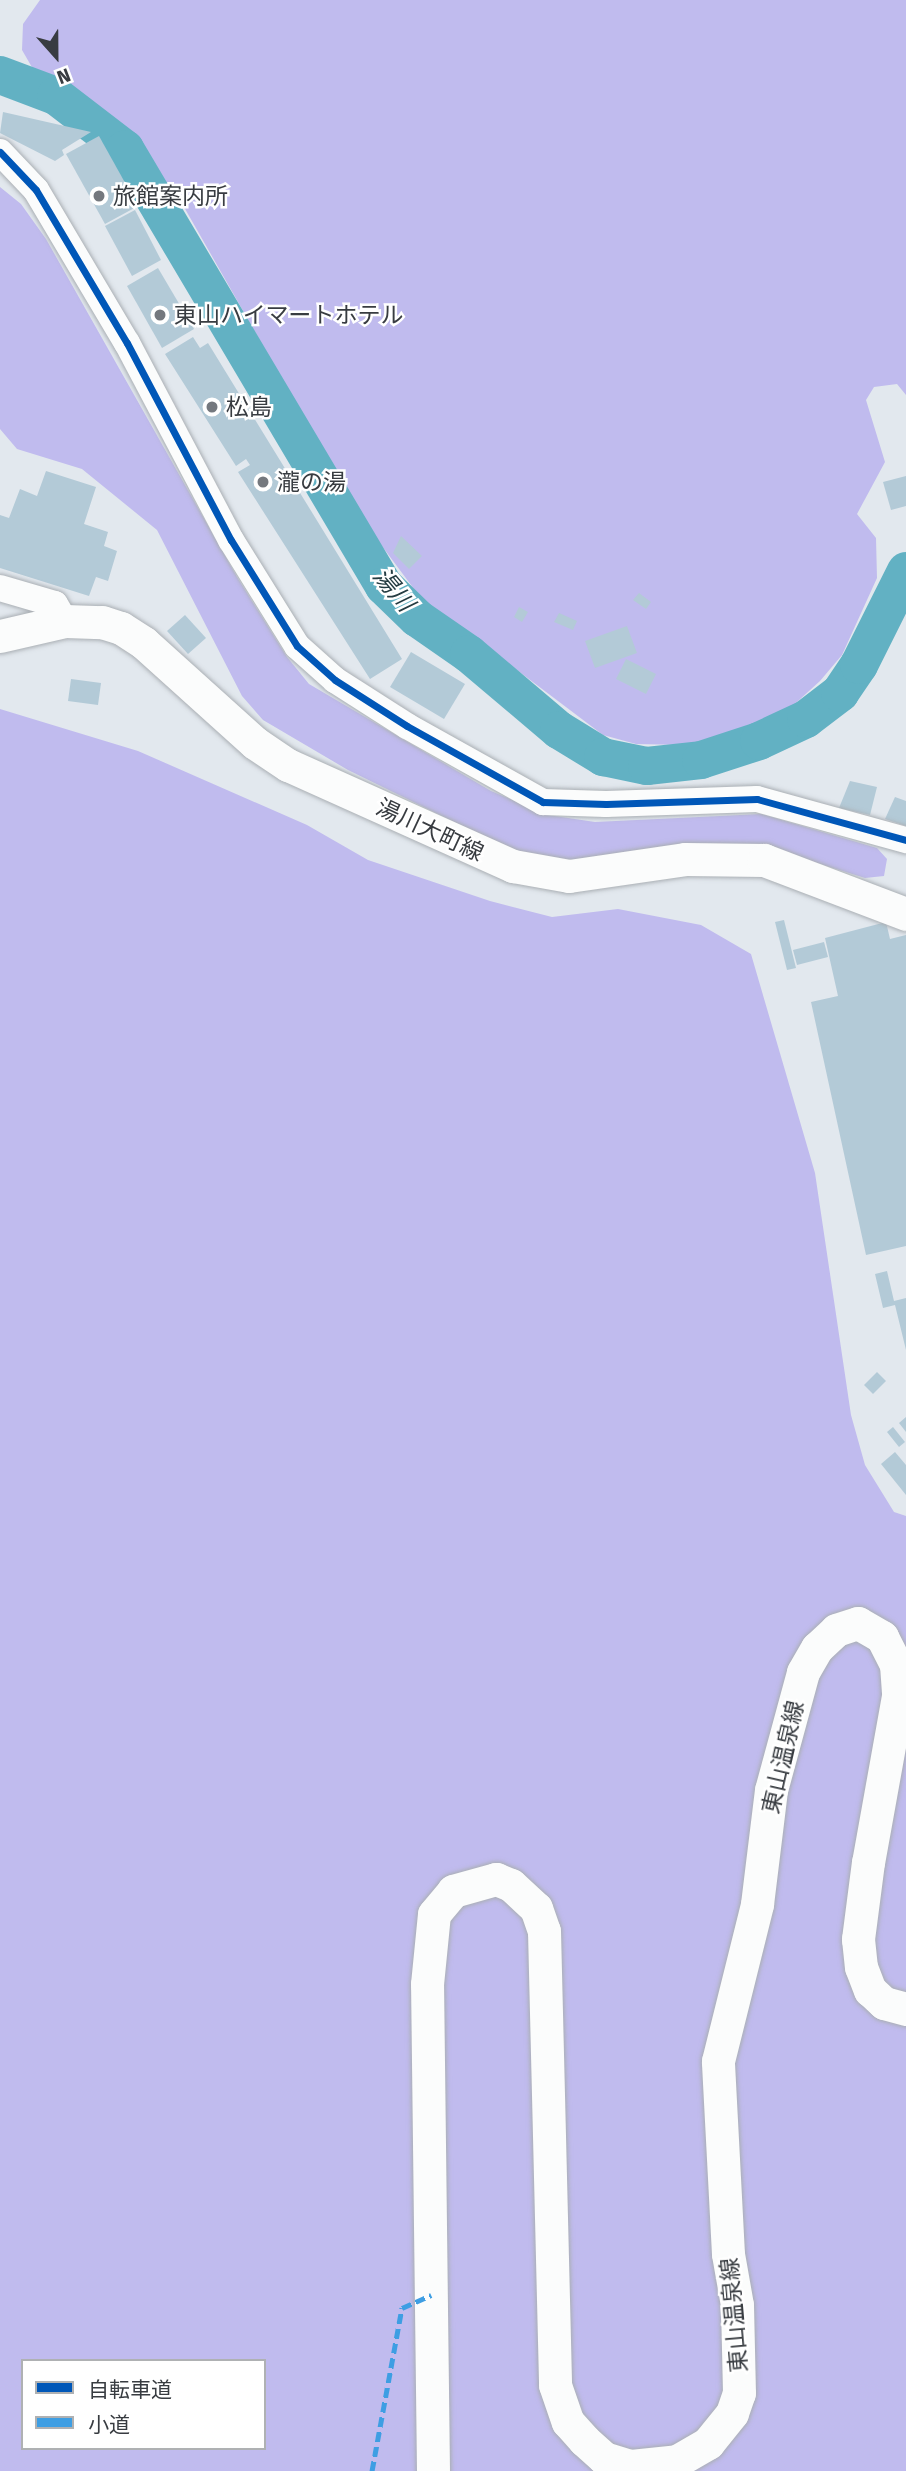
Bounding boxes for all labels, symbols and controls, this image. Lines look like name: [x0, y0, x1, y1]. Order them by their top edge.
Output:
north arrow: [21, 21, 91, 91]
text: N: [54, 63, 74, 89]
place label: 旅館案内所: [113, 182, 228, 210]
marker: 旅館案内所: [91, 188, 107, 204]
place label: 東山ハイマートホテル: [174, 301, 404, 329]
marker: 東山ハイマートホテル: [152, 307, 168, 323]
place label: 松島: [226, 393, 272, 421]
marker: 松島: [204, 399, 220, 415]
place label: 瀧の湯: [277, 468, 346, 496]
marker: 瀧の湯: [255, 474, 271, 490]
water label: 湯川: [367, 562, 419, 618]
street label: 湯川大町線: [372, 793, 488, 867]
street label: 東山温泉線: [757, 1698, 809, 1816]
street label: 東山温泉線: [715, 2257, 753, 2373]
legend: [21, 2359, 266, 2450]
text: 自転車道: [88, 2377, 172, 2403]
text: 小道: [88, 2412, 130, 2438]

